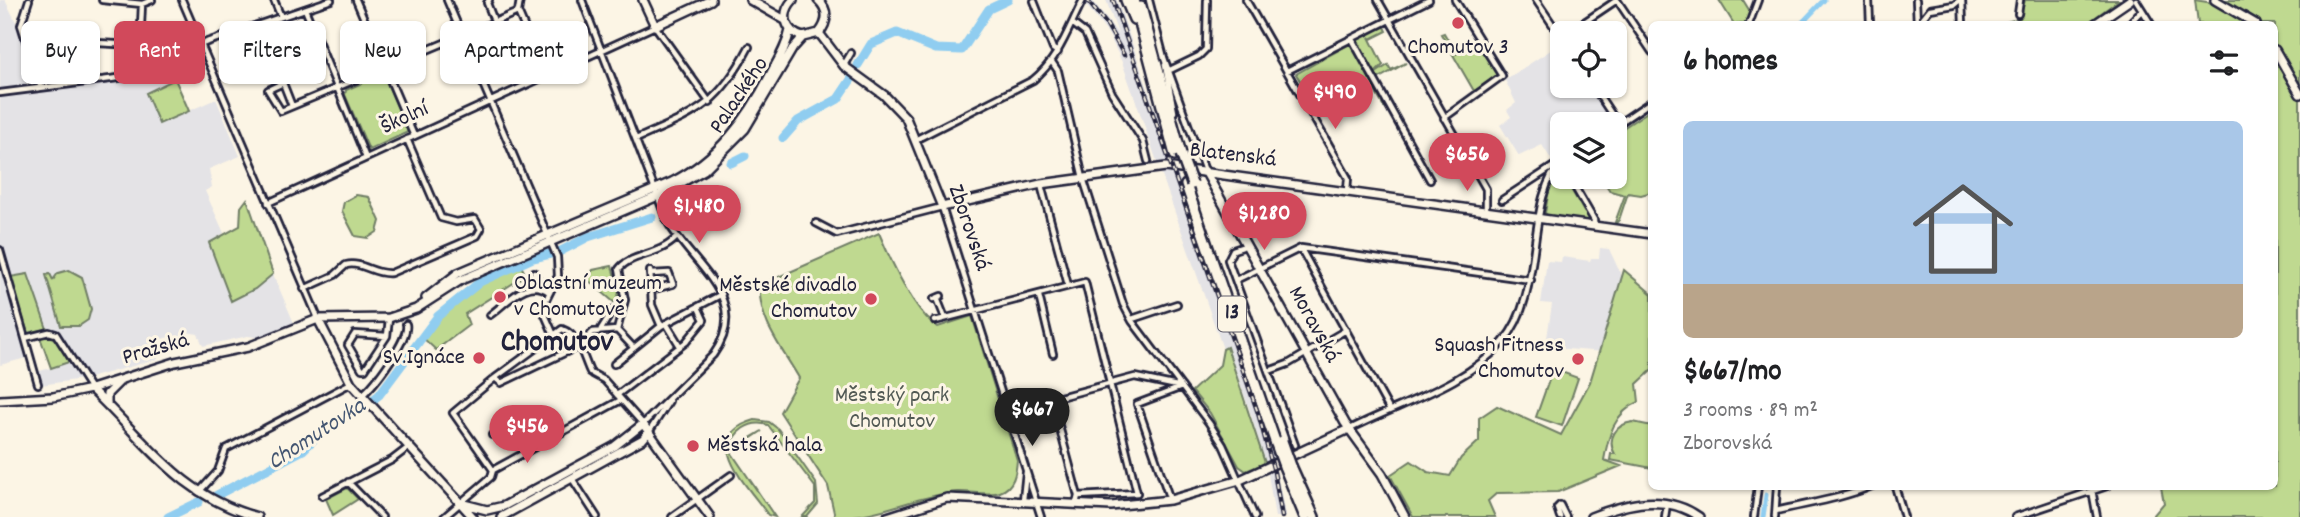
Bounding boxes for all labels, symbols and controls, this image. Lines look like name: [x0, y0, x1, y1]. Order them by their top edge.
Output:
marker: Chomutov 3: [1450, 15, 1466, 31]
chip: Buy: [21, 21, 100, 84]
chip: Rent: [114, 21, 205, 84]
chip: Filters: [219, 21, 326, 84]
chip: New: [340, 21, 426, 84]
chip: Apartment: [440, 21, 588, 84]
map controls: [1550, 21, 1627, 189]
button: locate: [1550, 21, 1627, 98]
place label: Chomutov 3: [1407, 32, 1509, 65]
text: 6 homes: [1683, 42, 1778, 85]
icon: filters: [2205, 44, 2243, 82]
street label: Palackého: [702, 51, 778, 141]
pin: $490: [1294, 72, 1376, 131]
text: $490: [1313, 77, 1357, 110]
street label: Školní: [376, 93, 436, 144]
button: layers: [1550, 112, 1627, 189]
street label: Blatenská: [1188, 134, 1279, 178]
pin: $656: [1426, 134, 1508, 193]
text: $656: [1445, 139, 1489, 172]
icon: home: [1900, 166, 2026, 292]
street label: Zborovská: [938, 180, 998, 276]
pin: $1,480: [642, 186, 756, 245]
text: $1,480: [673, 191, 725, 224]
pin: $1,280: [1207, 192, 1321, 252]
text: $1,280: [1238, 198, 1290, 231]
place label: Oblastní muzeum v Chomutově: [514, 268, 662, 327]
place label: Městské divadlo Chomutov: [719, 270, 857, 329]
street label: Moravská: [1278, 281, 1348, 370]
marker: Oblastní muzeum v Chomutově: [492, 289, 508, 305]
marker: Městské divadlo Chomutov: [863, 291, 879, 307]
road number: 13: [1218, 296, 1246, 332]
district label: Chomutov: [501, 323, 614, 366]
street label: Pražská: [119, 325, 194, 375]
place label: Squash Fitness Chomutov: [1434, 330, 1564, 389]
place label: Sv.Ignáce: [383, 342, 465, 375]
marker: Sv.Ignáce: [471, 350, 487, 366]
marker: Squash Fitness Chomutov: [1570, 351, 1586, 367]
text: $667/mo: [1683, 352, 1782, 395]
park label: Městský park Chomutov: [835, 380, 949, 439]
pin: $667: [991, 388, 1073, 448]
water label: Chomutovka: [261, 390, 374, 479]
text: $667: [1010, 394, 1054, 427]
text: 3 rooms · 89 m²: [1683, 395, 1818, 428]
pin: $456: [486, 406, 568, 465]
text: $456: [505, 411, 549, 444]
text: Zborovská: [1683, 428, 1772, 461]
place label: Městská hala: [707, 430, 823, 463]
marker: Městská hala: [685, 438, 701, 454]

